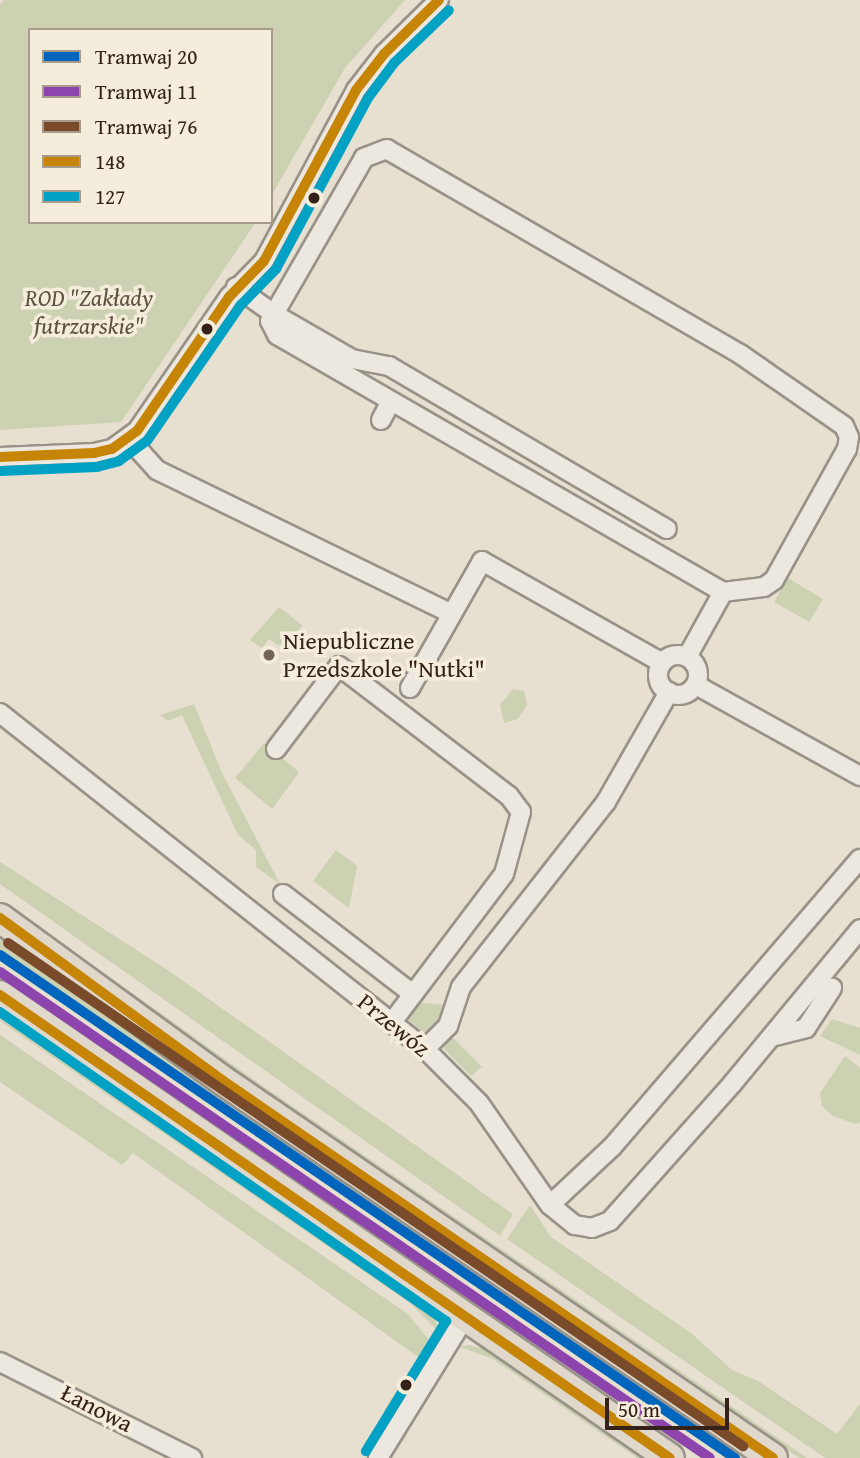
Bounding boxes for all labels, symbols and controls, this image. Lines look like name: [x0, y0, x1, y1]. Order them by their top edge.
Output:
legend: [28, 28, 273, 224]
text: Tramwaj 20: [95, 41, 197, 72]
text: Tramwaj 11: [95, 76, 197, 107]
text: Tramwaj 76: [95, 111, 197, 142]
text: 148: [95, 146, 125, 177]
text: 127: [95, 181, 125, 212]
unlabelled marker: [307, 191, 321, 205]
park label: ROD "Zakłady futrzarskie": [25, 284, 153, 340]
unlabelled marker: [200, 322, 214, 336]
place label: Niepubliczne Przedszkole "Nutki": [283, 627, 485, 683]
marker: Niepubliczne Przedszkole "Nutki": [261, 647, 277, 663]
street label: Przewóz: [352, 987, 436, 1063]
street label: Łanowa: [56, 1378, 138, 1438]
unlabelled marker: [399, 1378, 413, 1392]
scale bar: [608, 1384, 732, 1428]
text: 50 m: [618, 1394, 660, 1425]

